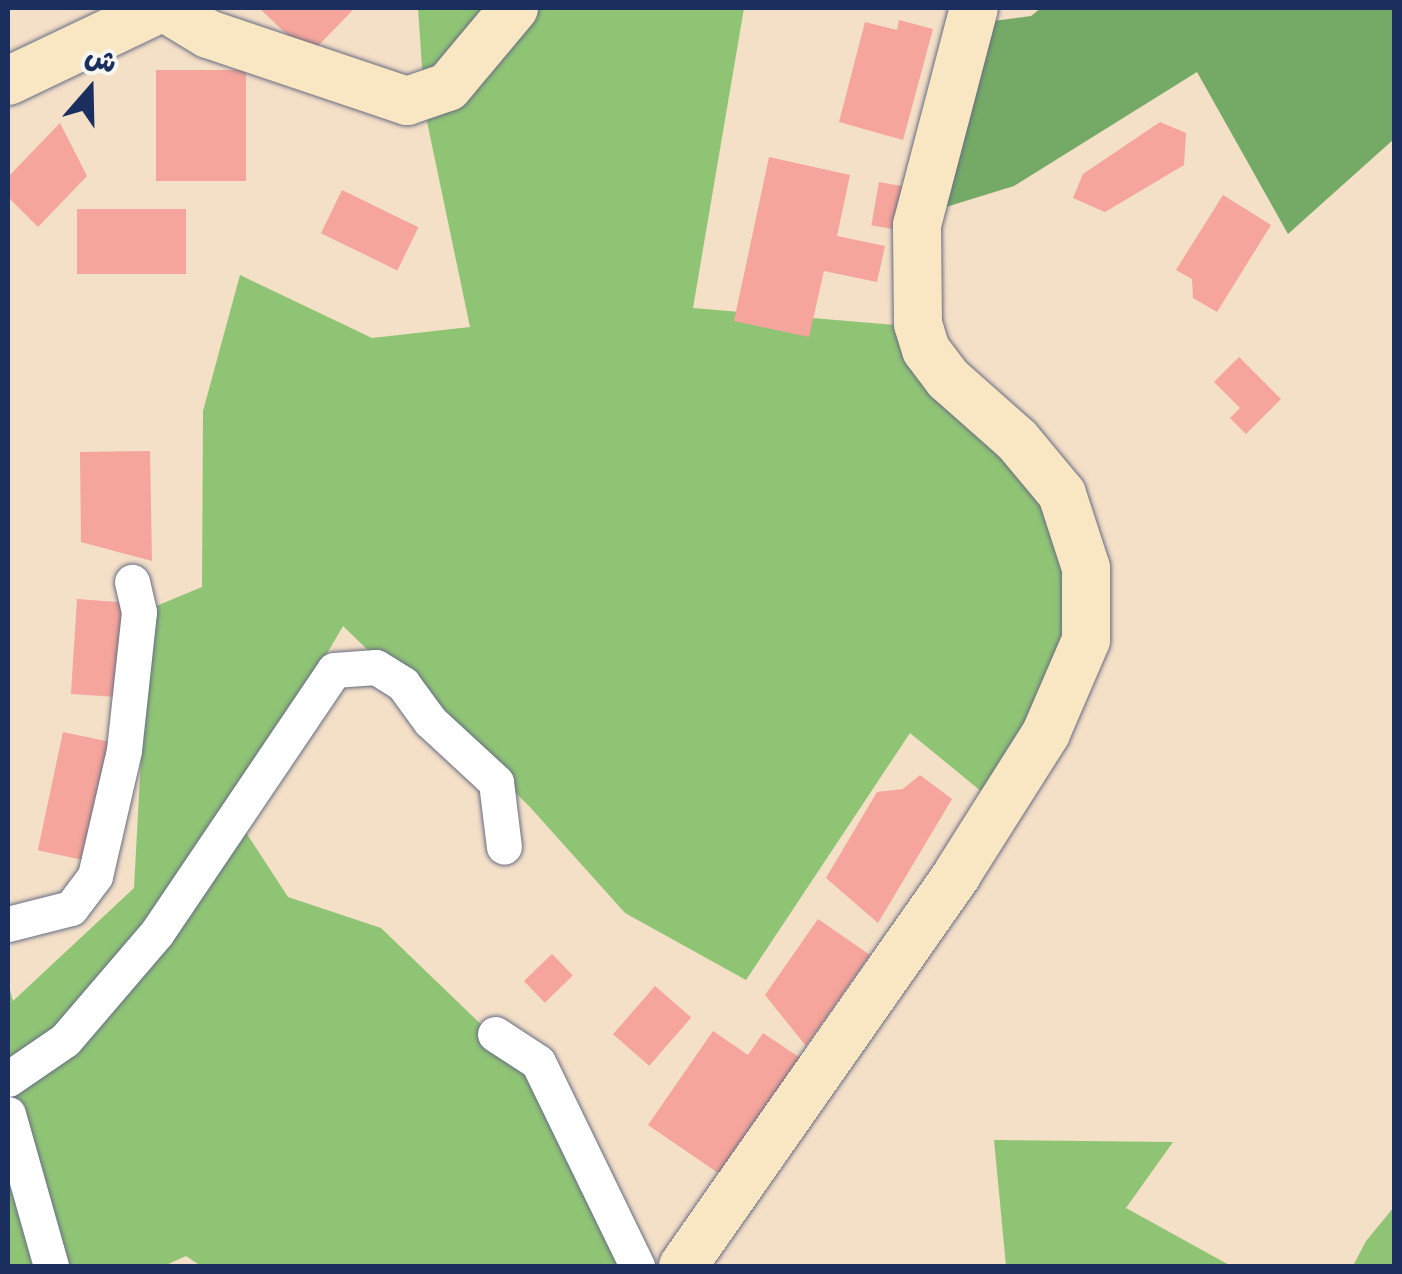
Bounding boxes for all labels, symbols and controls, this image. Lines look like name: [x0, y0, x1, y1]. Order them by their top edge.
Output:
text: ش: [80, 39, 121, 84]
north arrow: [40, 40, 140, 140]

